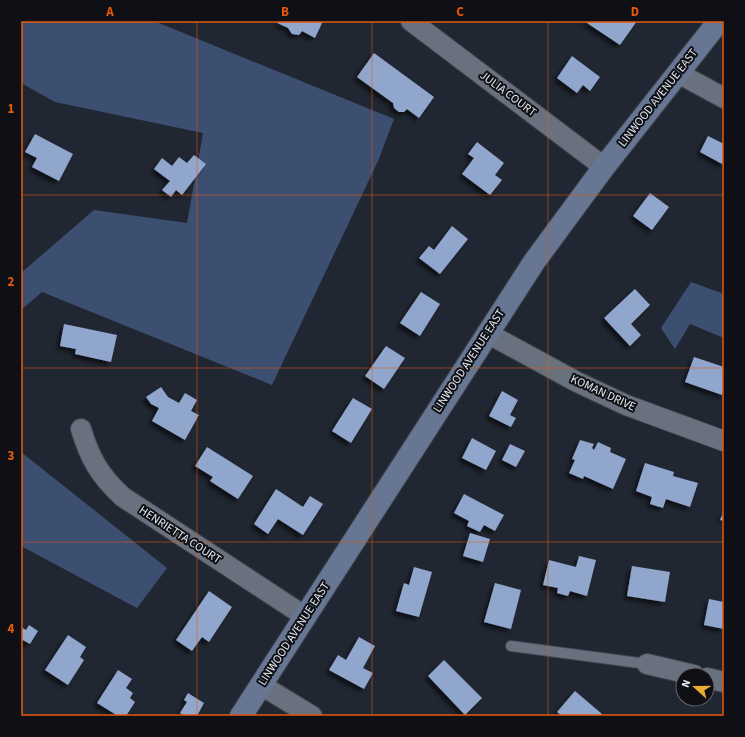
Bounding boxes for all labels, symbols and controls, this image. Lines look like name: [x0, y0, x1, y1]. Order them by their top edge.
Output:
text: A: [105, 3, 114, 21]
text: B: [281, 3, 289, 21]
text: C: [456, 3, 464, 21]
text: D: [631, 3, 639, 21]
street label: LINWOOD AVENUE EAST: [614, 45, 702, 151]
street label: JULIA COURT: [476, 67, 540, 121]
text: 1: [8, 100, 15, 118]
text: 2: [8, 273, 15, 291]
street label: LINWOOD AVENUE EAST: [429, 305, 509, 416]
street label: KOMAN DRIVE: [568, 371, 638, 415]
text: 3: [8, 447, 15, 465]
street label: HENRIETTA COURT: [136, 502, 225, 568]
street label: LINWOOD AVENUE EAST: [254, 578, 334, 689]
text: 4: [8, 620, 15, 638]
north arrow: [675, 667, 715, 707]
text: N: [678, 677, 694, 690]

